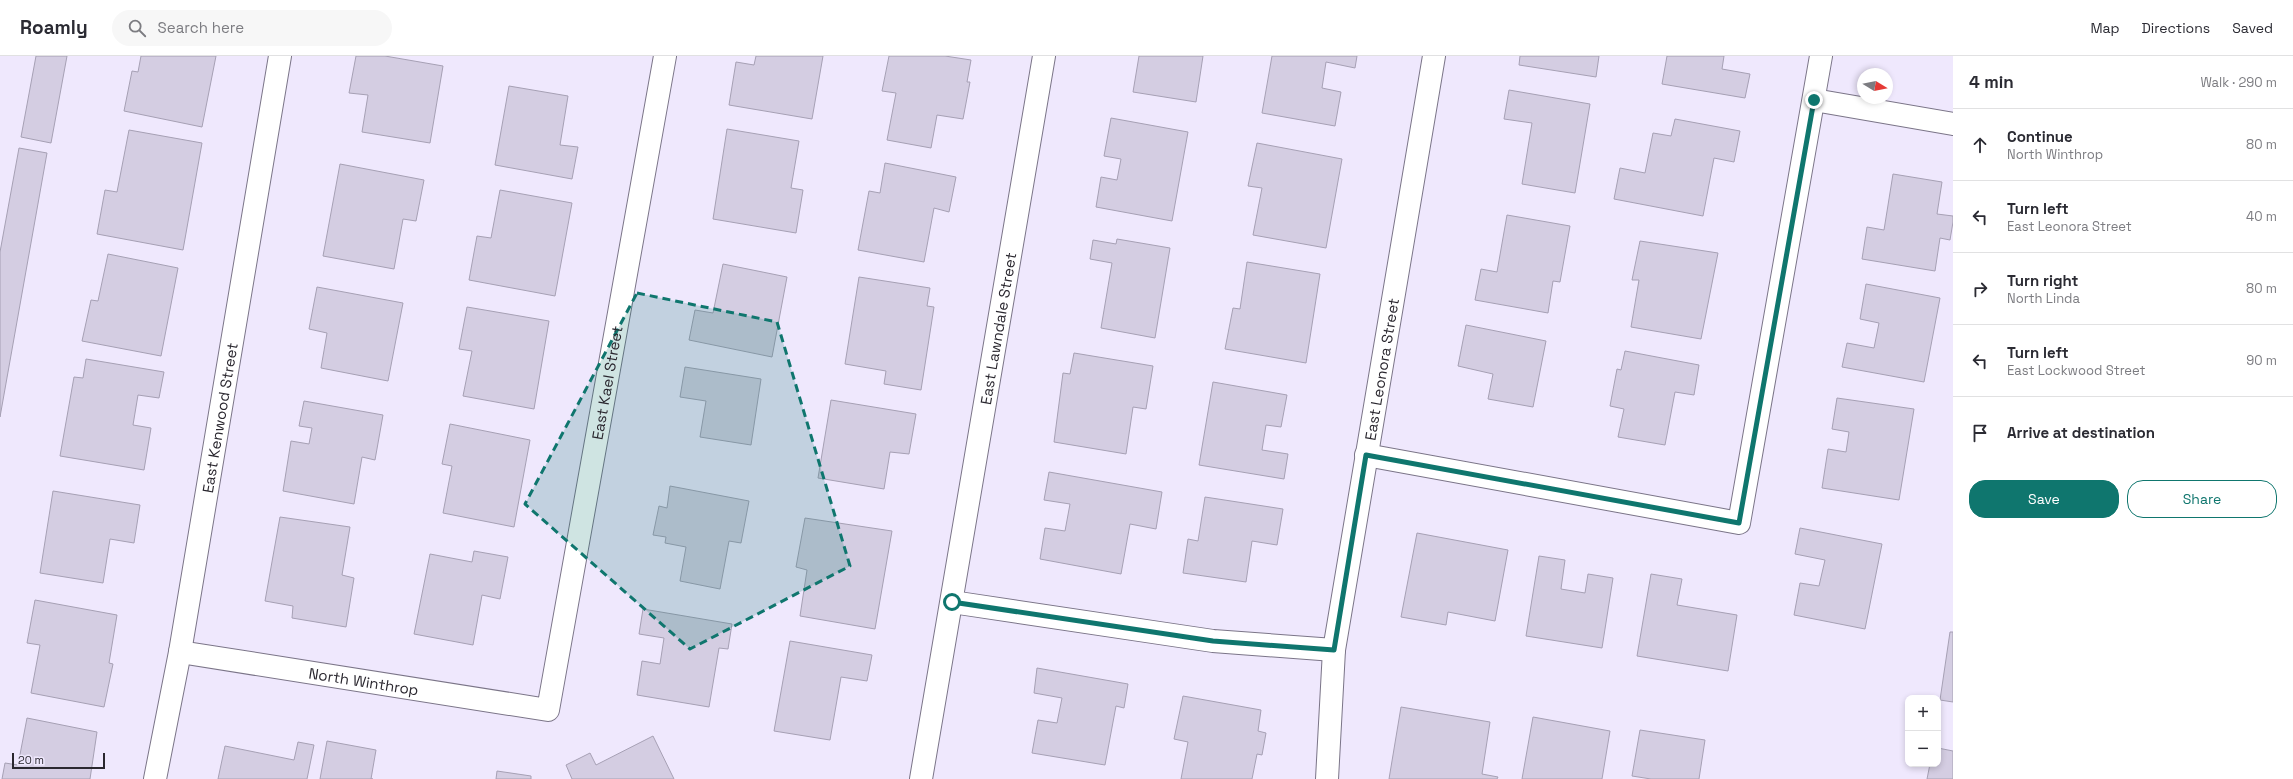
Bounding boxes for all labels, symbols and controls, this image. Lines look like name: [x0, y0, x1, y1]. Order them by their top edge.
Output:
search box: [112, 10, 392, 46]
text: Roamly: [20, 15, 88, 40]
icon: search: [126, 17, 148, 39]
text: Search here: [158, 18, 244, 37]
text: Map: [2090, 19, 2120, 37]
text: Directions: [2142, 19, 2210, 37]
text: Saved: [2232, 19, 2273, 37]
north arrow: [1857, 68, 1893, 104]
text: 4 min: [1969, 71, 2014, 93]
text: Walk · 290 m: [2200, 74, 2277, 91]
route end: [1805, 91, 1823, 109]
text: Continue: [2007, 127, 2073, 146]
icon: ahead: [1969, 134, 1991, 156]
text: 80 m: [2246, 136, 2277, 153]
text: North Winthrop: [2007, 146, 2103, 163]
text: Turn left: [2007, 199, 2069, 218]
icon: left: [1969, 206, 1991, 228]
text: 40 m: [2246, 208, 2277, 225]
text: East Leonora Street: [2007, 218, 2132, 235]
street label: East Lawndale Street: [975, 251, 1020, 406]
text: Turn right: [2007, 271, 2078, 290]
icon: right: [1969, 278, 1991, 300]
text: 80 m: [2246, 280, 2277, 297]
text: North Linda: [2007, 290, 2080, 307]
street label: East Leonora Street: [1360, 296, 1403, 442]
street label: East Kael Street: [587, 324, 626, 441]
street label: East Kenwood Street: [197, 341, 241, 494]
text: Turn left: [2007, 343, 2069, 362]
icon: left: [1969, 350, 1991, 372]
text: 90 m: [2246, 352, 2277, 369]
text: East Lockwood Street: [2007, 362, 2145, 379]
icon: arrive: [1969, 422, 1991, 444]
text: Arrive at destination: [2007, 423, 2155, 442]
button: Save: [1969, 480, 2119, 518]
button: Share: [2127, 480, 2277, 518]
route start: [943, 593, 961, 611]
street label: North Winthrop: [307, 663, 420, 699]
map controls: [1905, 695, 1941, 767]
button: +: [1905, 695, 1941, 731]
button: −: [1905, 731, 1941, 767]
scale bar: [12, 751, 105, 770]
text: 20 m: [18, 753, 44, 767]

